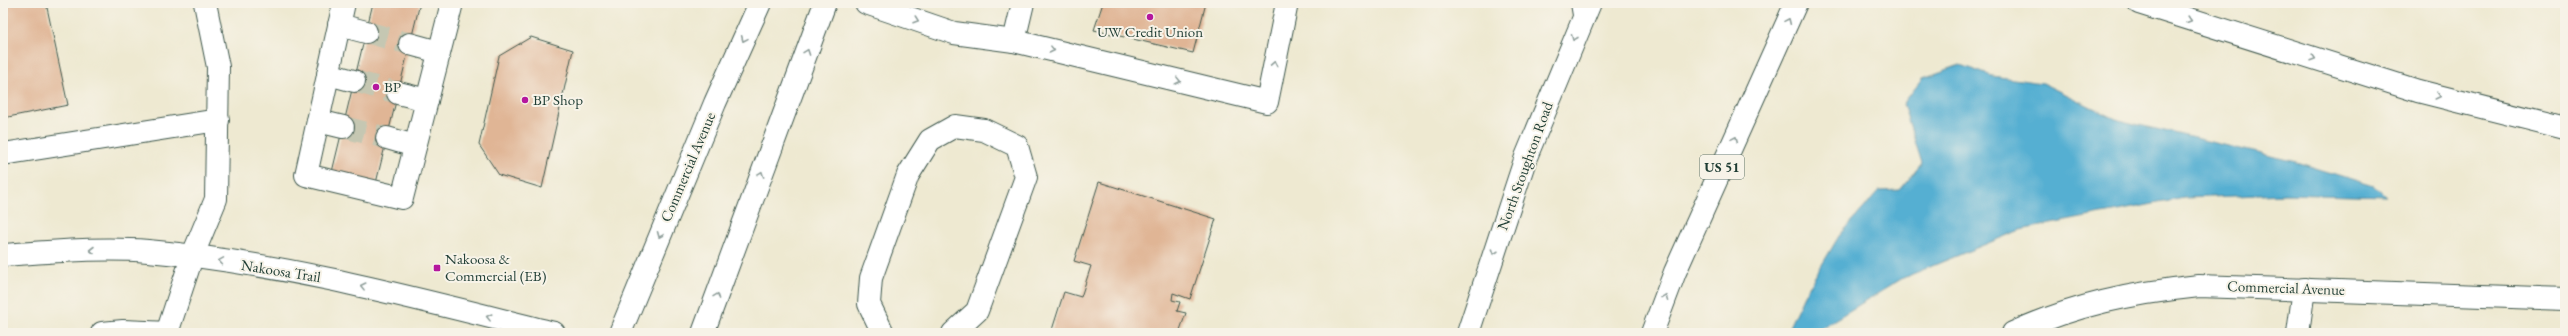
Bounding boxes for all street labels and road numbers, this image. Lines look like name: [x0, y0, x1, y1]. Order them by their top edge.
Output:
street label: North Stoughton Road: [1492, 99, 1557, 233]
street label: Commercial Avenue: [656, 109, 719, 225]
road number: US 51: [1700, 155, 1744, 179]
street label: Nakoosa Trail: [240, 255, 323, 286]
street label: Commercial Avenue: [2227, 276, 2345, 299]

